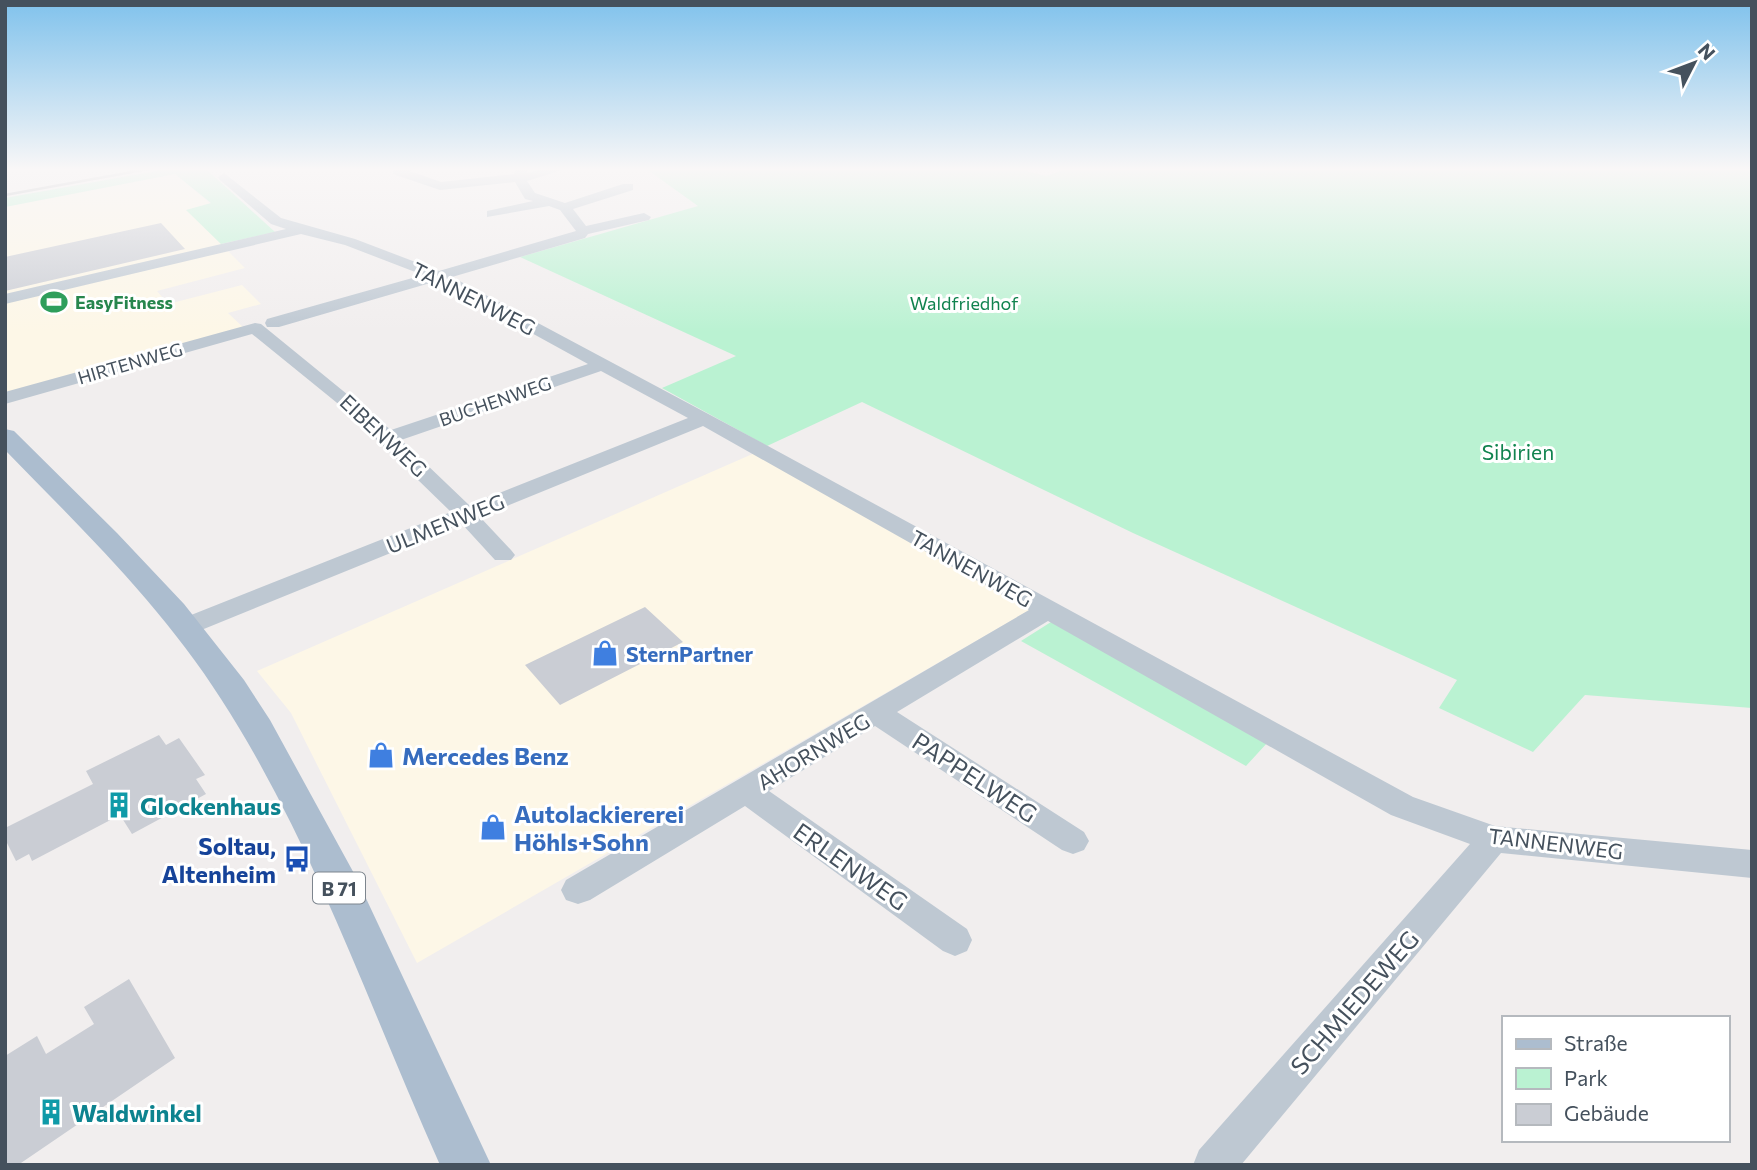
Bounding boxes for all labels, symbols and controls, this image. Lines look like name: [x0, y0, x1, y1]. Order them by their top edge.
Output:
north arrow: [1659, 28, 1729, 98]
text: N: [1694, 38, 1720, 64]
street label: TANNENWEG: [408, 256, 540, 340]
sports icon: EasyFitness: [39, 287, 69, 317]
place label: EasyFitness: [75, 291, 173, 313]
park label: Waldfriedhof: [910, 292, 1019, 314]
street label: HIRTENWEG: [75, 338, 185, 388]
street label: BUCHENWEG: [436, 372, 554, 430]
street label: EIBENWEG: [335, 389, 433, 481]
park label: Sibirien: [1482, 439, 1554, 464]
street label: ULMENWEG: [382, 488, 508, 558]
street label: TANNENWEG: [907, 524, 1037, 612]
shop icon: SternPartner: [590, 638, 620, 668]
place label: SternPartner: [626, 641, 753, 666]
street label: AHORNWEG: [752, 708, 874, 794]
street label: PAPPELWEG: [907, 726, 1043, 828]
shop icon: Mercedes Benz: [366, 740, 396, 770]
place label: Mercedes Benz: [402, 741, 569, 770]
building icon: Glockenhaus: [104, 790, 134, 820]
place label: Glockenhaus: [140, 791, 281, 820]
place label: Autolackiererei Höhls+Sohn: [514, 799, 684, 856]
shop icon: Autolackiererei Höhls+Sohn: [478, 812, 508, 842]
street label: ERLENWEG: [788, 816, 914, 916]
street label: TANNENWEG: [1487, 822, 1625, 864]
place label: Soltau, Altenheim: [162, 831, 276, 888]
bus stop icon: Soltau, Altenheim: [282, 844, 312, 874]
road number: B 71: [313, 873, 365, 904]
street label: SCHMIEDEWEG: [1284, 924, 1424, 1080]
legend: [1502, 1016, 1729, 1142]
text: Straße: [1564, 1030, 1628, 1055]
text: Park: [1564, 1065, 1608, 1090]
building icon: Waldwinkel: [36, 1097, 66, 1127]
place label: Waldwinkel: [72, 1098, 202, 1127]
text: Gebäude: [1564, 1100, 1649, 1125]

